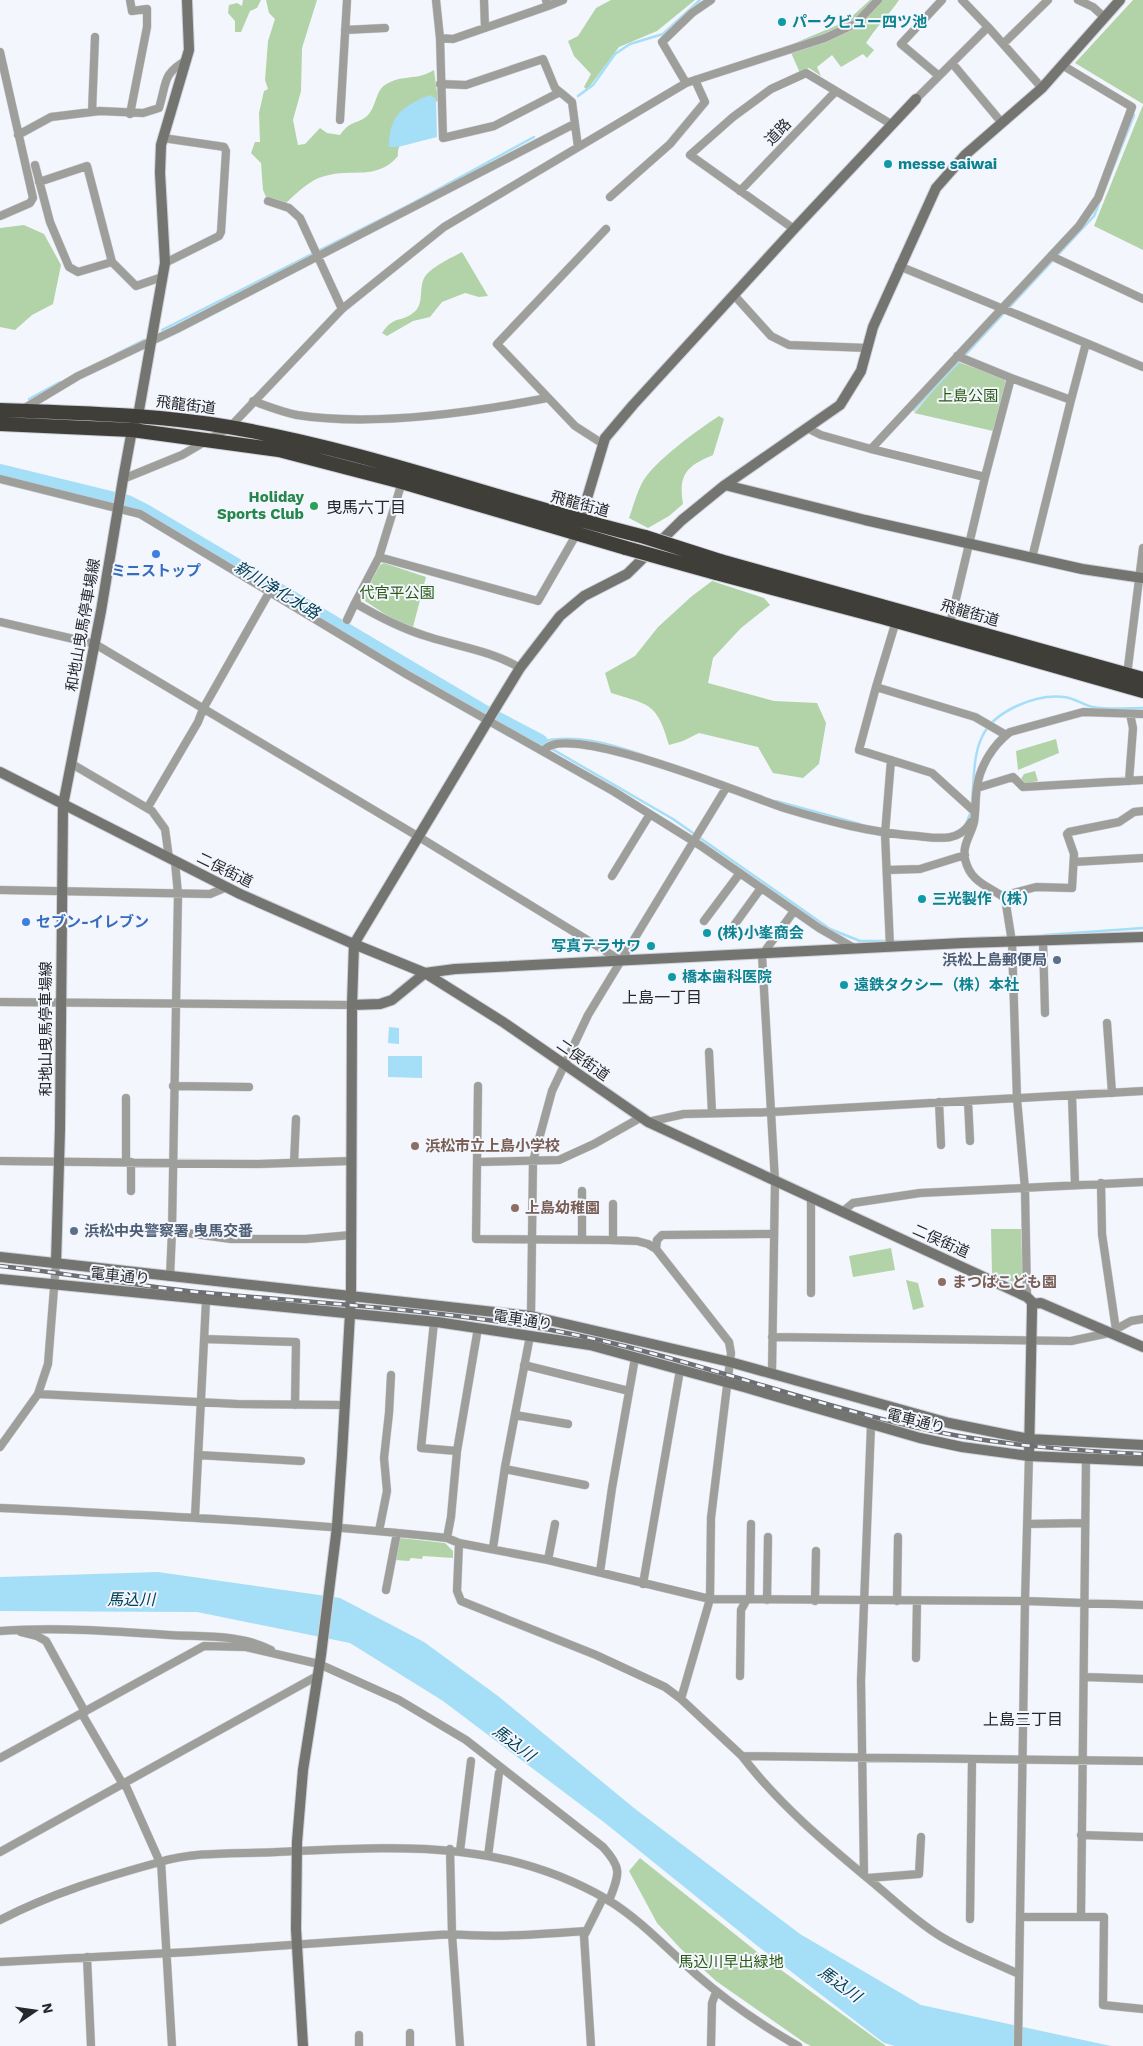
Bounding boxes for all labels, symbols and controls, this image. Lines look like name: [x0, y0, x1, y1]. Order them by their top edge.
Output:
place label: パークビュー四ツ池: [792, 13, 927, 31]
marker: パークビュー四ツ池: [776, 16, 788, 28]
street label: 道路: [761, 115, 795, 149]
place label: messe saiwai: [898, 155, 997, 173]
marker: messe saiwai: [882, 158, 894, 170]
park label: 上島公園: [938, 387, 998, 405]
street label: 飛龍街道: [155, 392, 217, 418]
place label: Holiday Sports Club: [217, 488, 305, 523]
street label: 飛龍街道: [549, 488, 611, 520]
district label: 曳馬六丁目: [326, 498, 406, 517]
marker: Holiday Sports Club: [308, 500, 320, 512]
marker: ミニストップ: [150, 548, 162, 560]
street label: 和地山曳馬停車場線: [62, 557, 104, 693]
water label: 新川浄化水路: [231, 557, 325, 624]
place label: ミニストップ: [111, 562, 201, 580]
park label: 代官平公園: [359, 584, 435, 602]
street label: 飛龍街道: [939, 596, 1001, 630]
street label: 二俣街道: [194, 849, 256, 891]
place label: 三光製作（株）: [932, 890, 1037, 908]
marker: 三光製作（株）: [916, 893, 928, 905]
place label: セブン-イレブン: [36, 913, 149, 931]
marker: セブン-イレブン: [20, 916, 32, 928]
place label: (株)小峯商会: [717, 924, 804, 942]
marker: (株)小峯商会: [701, 927, 713, 939]
place label: 写真テラサワ: [551, 937, 641, 955]
marker: 写真テラサワ: [645, 940, 657, 952]
place label: 浜松上島郵便局: [942, 951, 1047, 969]
marker: 浜松上島郵便局: [1051, 954, 1063, 966]
street label: 和地山曳馬停車場線: [37, 961, 55, 1097]
place label: 橋本歯科医院: [682, 968, 772, 986]
marker: 橋本歯科医院: [666, 971, 678, 983]
place label: 遠鉄タクシー（株）本社: [854, 976, 1019, 994]
marker: 遠鉄タクシー（株）本社: [838, 979, 850, 991]
district label: 上島一丁目: [622, 988, 702, 1007]
street label: 二俣街道: [553, 1035, 613, 1085]
place label: 浜松市立上島小学校: [425, 1137, 560, 1155]
marker: 浜松市立上島小学校: [409, 1140, 421, 1152]
place label: 上島幼稚園: [525, 1199, 600, 1217]
marker: 上島幼稚園: [509, 1202, 521, 1214]
street label: 二俣街道: [910, 1221, 972, 1261]
place label: 浜松中央警察署 曳馬交番: [84, 1222, 253, 1240]
marker: 浜松中央警察署 曳馬交番: [68, 1225, 80, 1237]
street label: 電車通り: [89, 1264, 151, 1288]
place label: まつばこども園: [952, 1273, 1057, 1291]
marker: まつばこども園: [936, 1276, 948, 1288]
street label: 電車通り: [492, 1306, 554, 1334]
street label: 電車通り: [885, 1405, 947, 1437]
water label: 馬込川: [107, 1590, 157, 1609]
district label: 上島三丁目: [983, 1710, 1063, 1729]
water label: 馬込川: [489, 1721, 540, 1766]
park label: 馬込川早出緑地: [678, 1953, 784, 1971]
water label: 馬込川: [815, 1962, 867, 2007]
north arrow: [10, 1986, 60, 2036]
text: N: [39, 2001, 57, 2015]

